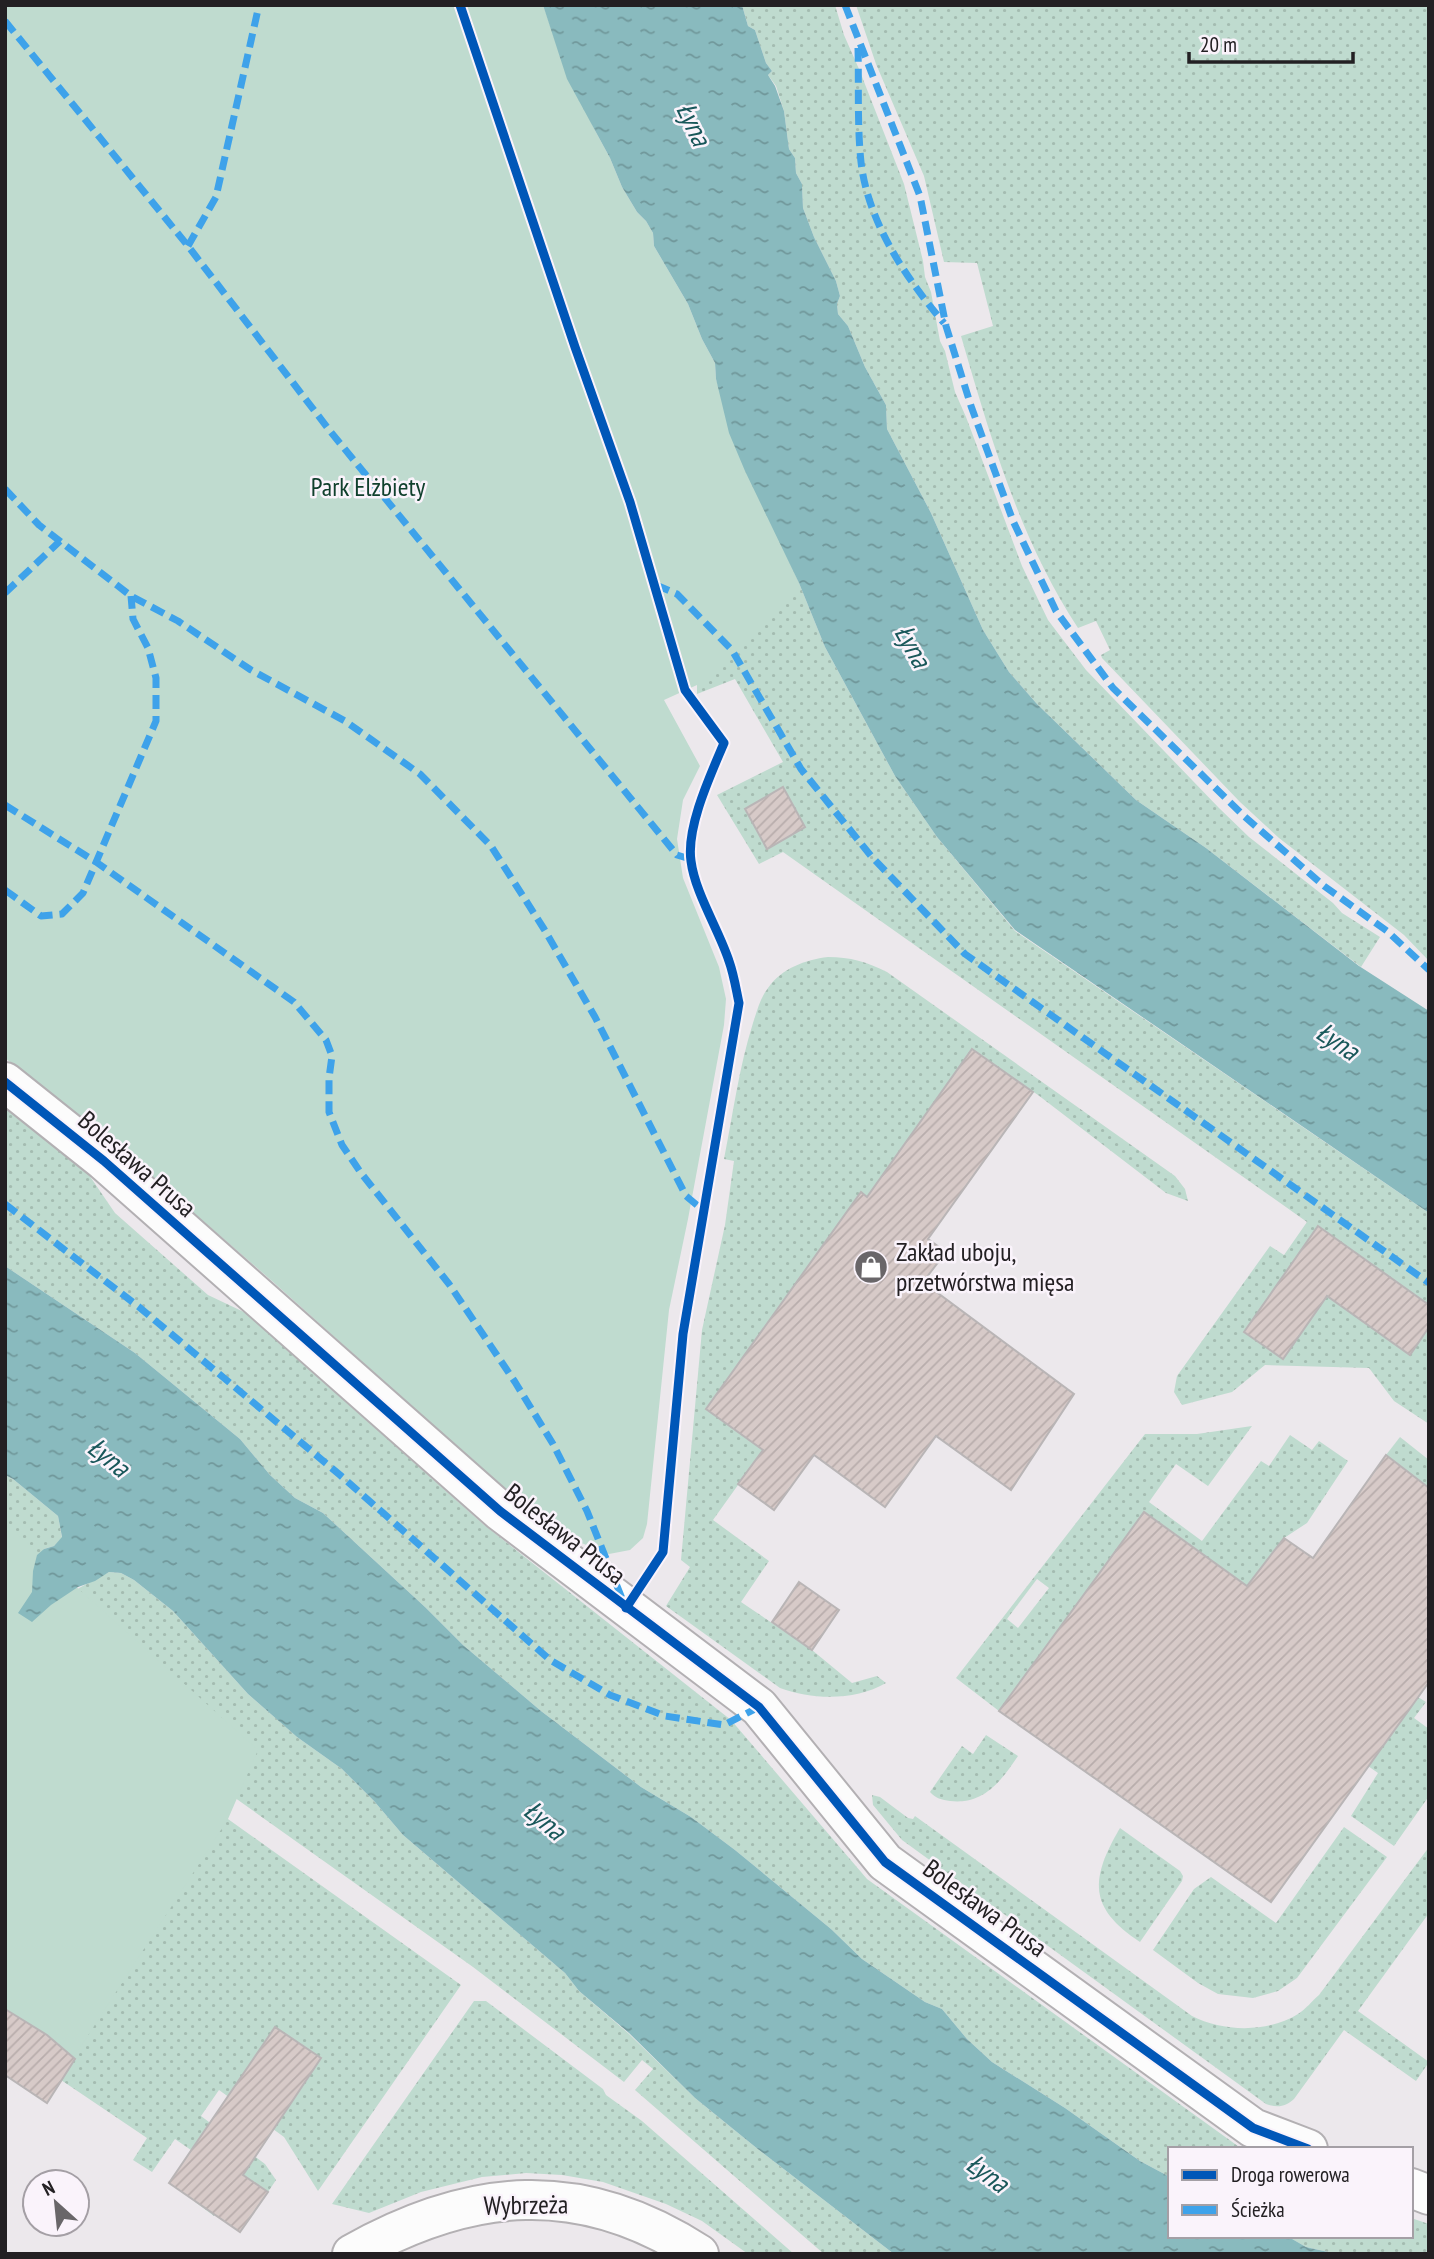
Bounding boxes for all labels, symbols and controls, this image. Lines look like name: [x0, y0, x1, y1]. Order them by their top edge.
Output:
scale bar: [1189, 21, 1354, 65]
text: 20 m: [1200, 31, 1237, 58]
water label: Łyna: [668, 96, 721, 153]
park label: Park Elżbiety: [311, 470, 425, 503]
water label: Łyna: [887, 618, 941, 675]
water label: Łyna: [1310, 1013, 1368, 1069]
street label: Bolesława Prusa: [72, 1103, 203, 1224]
place label: Zakład uboju, przetwórstwa mięsa: [896, 1235, 1074, 1298]
shop icon: Zakład uboju, przetwórstwa mięsa: [852, 1248, 890, 1286]
water label: Łyna: [81, 1429, 139, 1486]
street label: Bolesława Prusa: [498, 1476, 633, 1591]
water label: Łyna: [517, 1791, 575, 1849]
street label: Bolesława Prusa: [917, 1852, 1054, 1964]
water label: Łyna: [960, 2145, 1018, 2202]
legend: [1168, 2147, 1413, 2238]
text: Droga rowerowa: [1231, 2161, 1350, 2188]
north arrow: [21, 2168, 91, 2238]
text: N: [38, 2175, 58, 2201]
street label: Wybrzeża: [483, 2187, 569, 2222]
text: Ścieżka: [1231, 2196, 1285, 2223]

